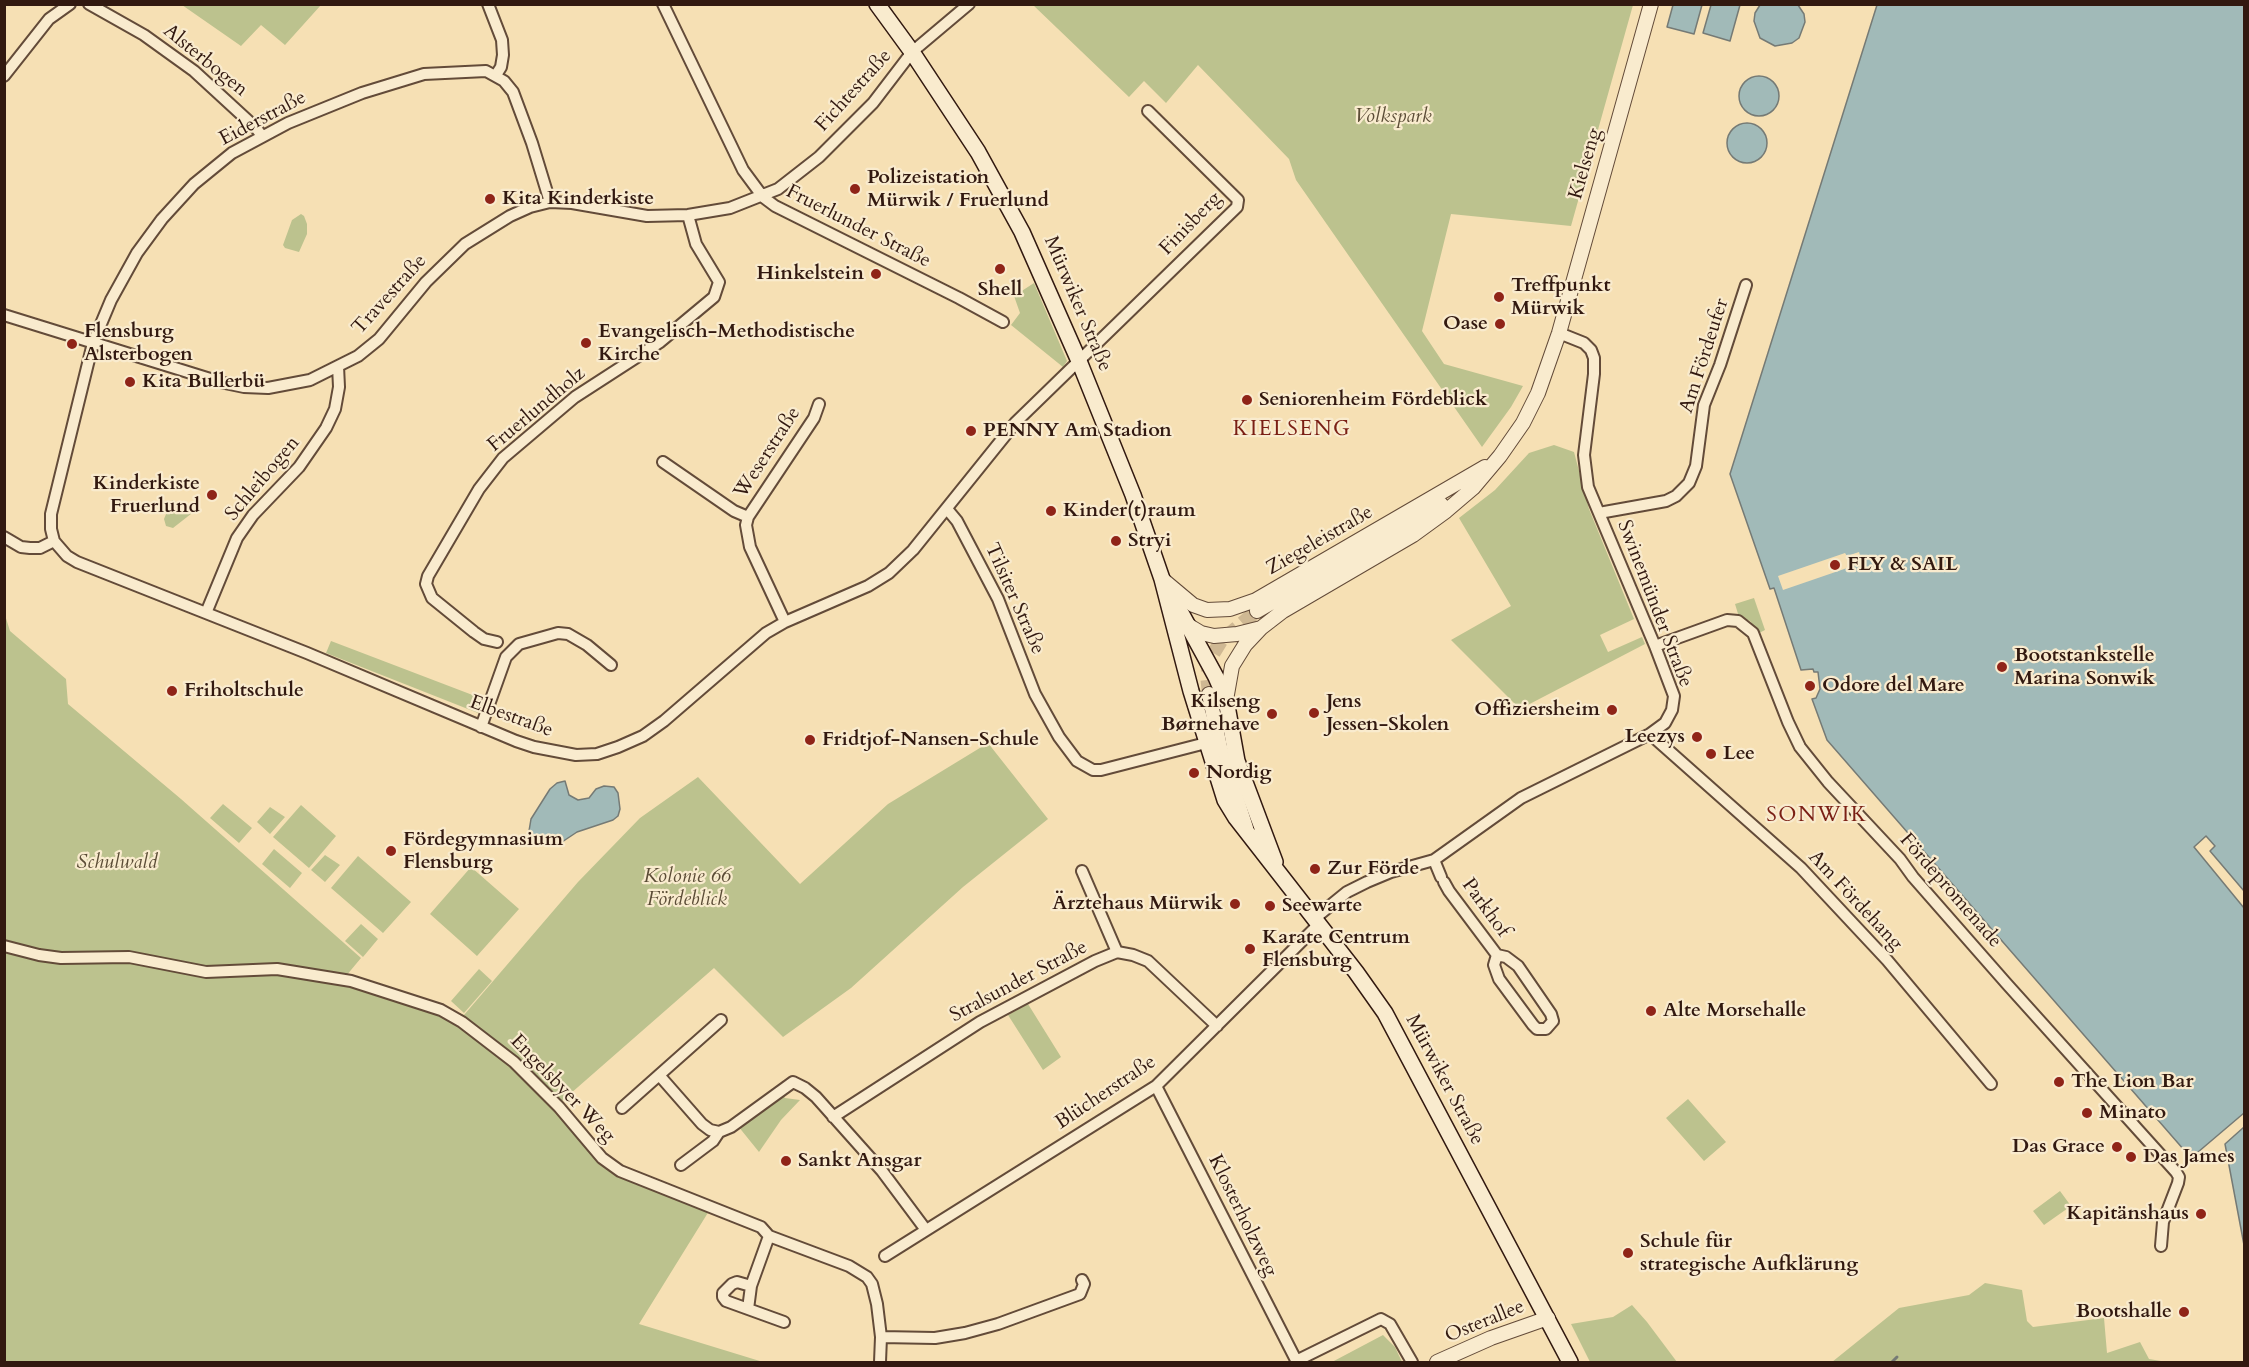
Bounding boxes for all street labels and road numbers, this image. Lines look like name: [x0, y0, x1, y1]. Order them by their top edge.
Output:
street label: Alsterbogen: [158, 20, 252, 102]
street label: Fichtestraße: [811, 45, 897, 137]
street label: Eiderstraße: [215, 86, 311, 152]
street label: Kielseng: [1564, 126, 1608, 202]
street label: Fruerlunder Straße: [782, 180, 934, 274]
street label: Finisberg: [1155, 187, 1227, 261]
street label: Mürwiker Straße: [1038, 233, 1116, 375]
street label: Travestraße: [348, 250, 432, 340]
street label: Am Fördeufer: [1675, 296, 1735, 416]
street label: Fruerlundholz: [483, 362, 591, 458]
street label: Weserstraße: [730, 403, 806, 503]
street label: Schleibogen: [221, 432, 305, 526]
street label: Ziegeleistraße: [1262, 501, 1378, 581]
street label: Swinemünder Straße: [1611, 517, 1697, 691]
street label: Tilsiter Straße: [979, 540, 1049, 658]
street label: Elbestraße: [466, 691, 556, 743]
street label: Fördepromenade: [1894, 829, 2006, 953]
street label: Am Fördehang: [1803, 846, 1907, 956]
street label: Parkhof: [1456, 874, 1514, 942]
street label: Stralsunder Straße: [946, 936, 1092, 1028]
street label: Mürwiker Straße: [1399, 1011, 1489, 1149]
street label: Engelsbyer Weg: [504, 1030, 620, 1148]
street label: Blücherstraße: [1051, 1051, 1161, 1135]
street label: Klosterholzweg: [1202, 1151, 1282, 1281]
street label: Osterallee: [1442, 1295, 1528, 1349]

